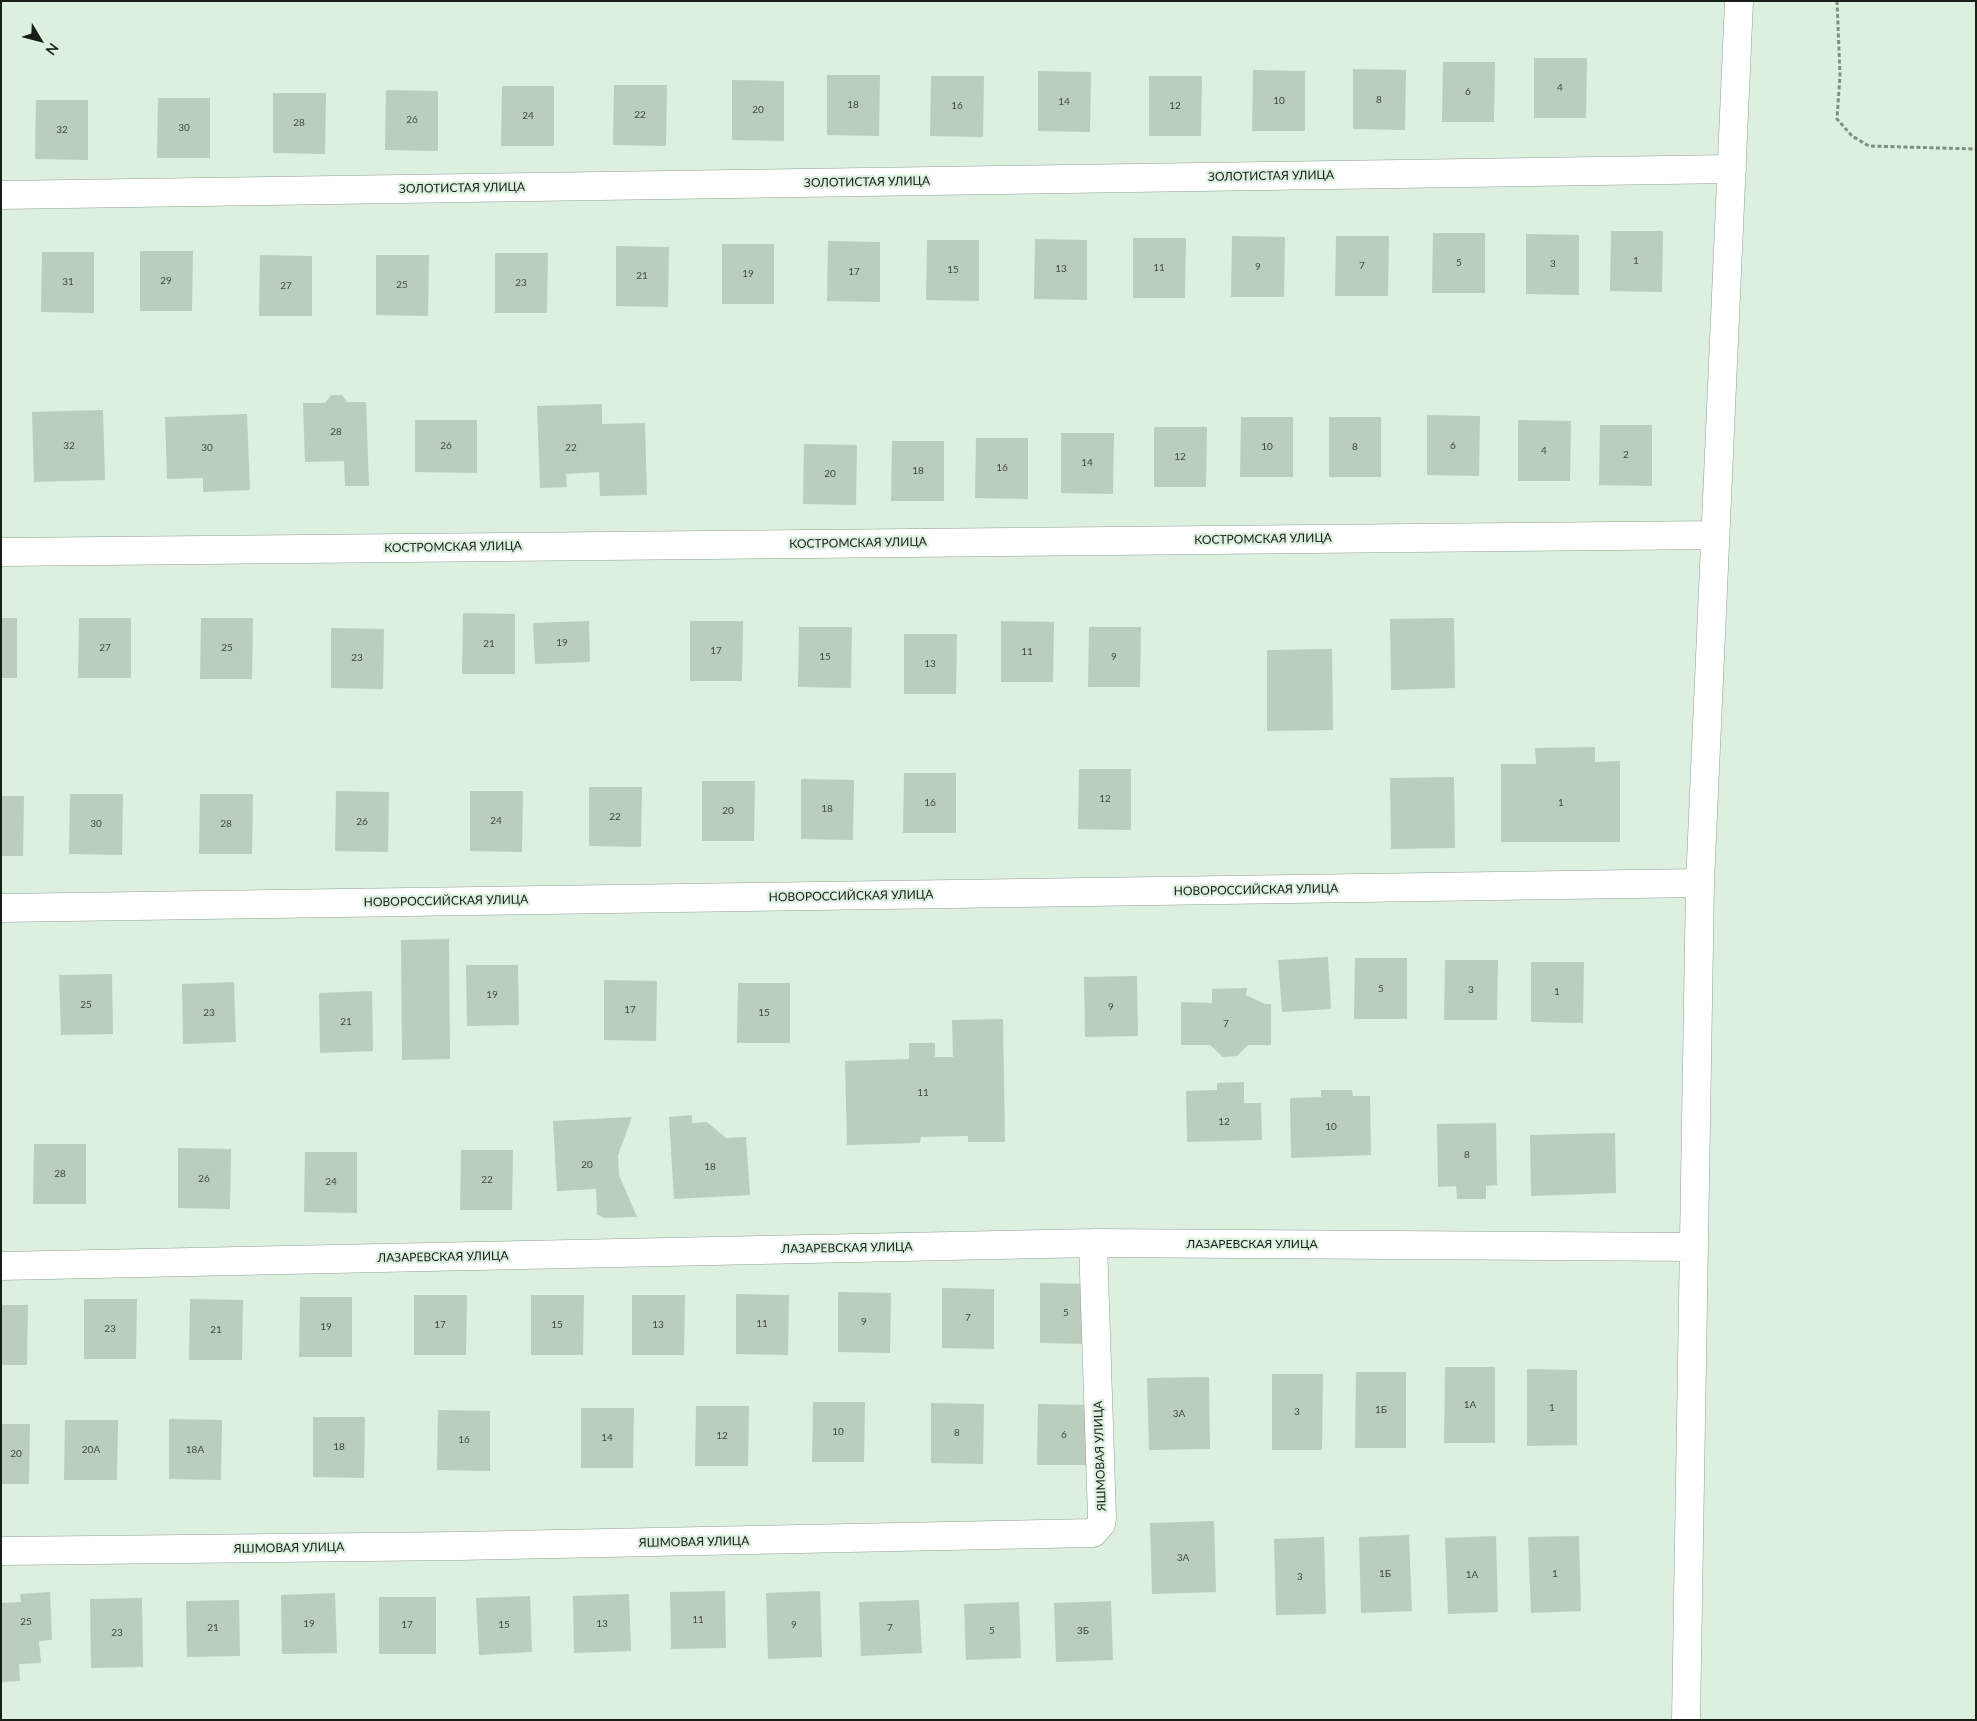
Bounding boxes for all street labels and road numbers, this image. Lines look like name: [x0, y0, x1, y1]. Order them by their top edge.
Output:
street label: ЗОЛОТИСТАЯ УЛИЦА: [1208, 168, 1334, 184]
street label: ЗОЛОТИСТАЯ УЛИЦА: [804, 174, 930, 190]
street label: ЗОЛОТИСТАЯ УЛИЦА: [399, 180, 525, 196]
street label: КОСТРОМСКАЯ УЛИЦА: [1194, 531, 1332, 547]
street label: КОСТРОМСКАЯ УЛИЦА: [789, 535, 927, 551]
street label: КОСТРОМСКАЯ УЛИЦА: [384, 539, 522, 555]
street label: НОВОРОССИЙСКАЯ УЛИЦА: [1174, 881, 1338, 899]
street label: НОВОРОССИЙСКАЯ УЛИЦА: [769, 887, 933, 905]
street label: НОВОРОССИЙСКАЯ УЛИЦА: [364, 892, 528, 910]
street label: ЛАЗАРЕВСКАЯ УЛИЦА: [1186, 1237, 1318, 1251]
street label: ЛАЗАРЕВСКАЯ УЛИЦА: [781, 1240, 913, 1256]
street label: ЛАЗАРЕВСКАЯ УЛИЦА: [377, 1249, 509, 1265]
street label: ЯШМОВАЯ УЛИЦА: [1091, 1400, 1109, 1512]
street label: ЯШМОВАЯ УЛИЦА: [639, 1534, 749, 1550]
street label: ЯШМОВАЯ УЛИЦА: [234, 1540, 344, 1556]

